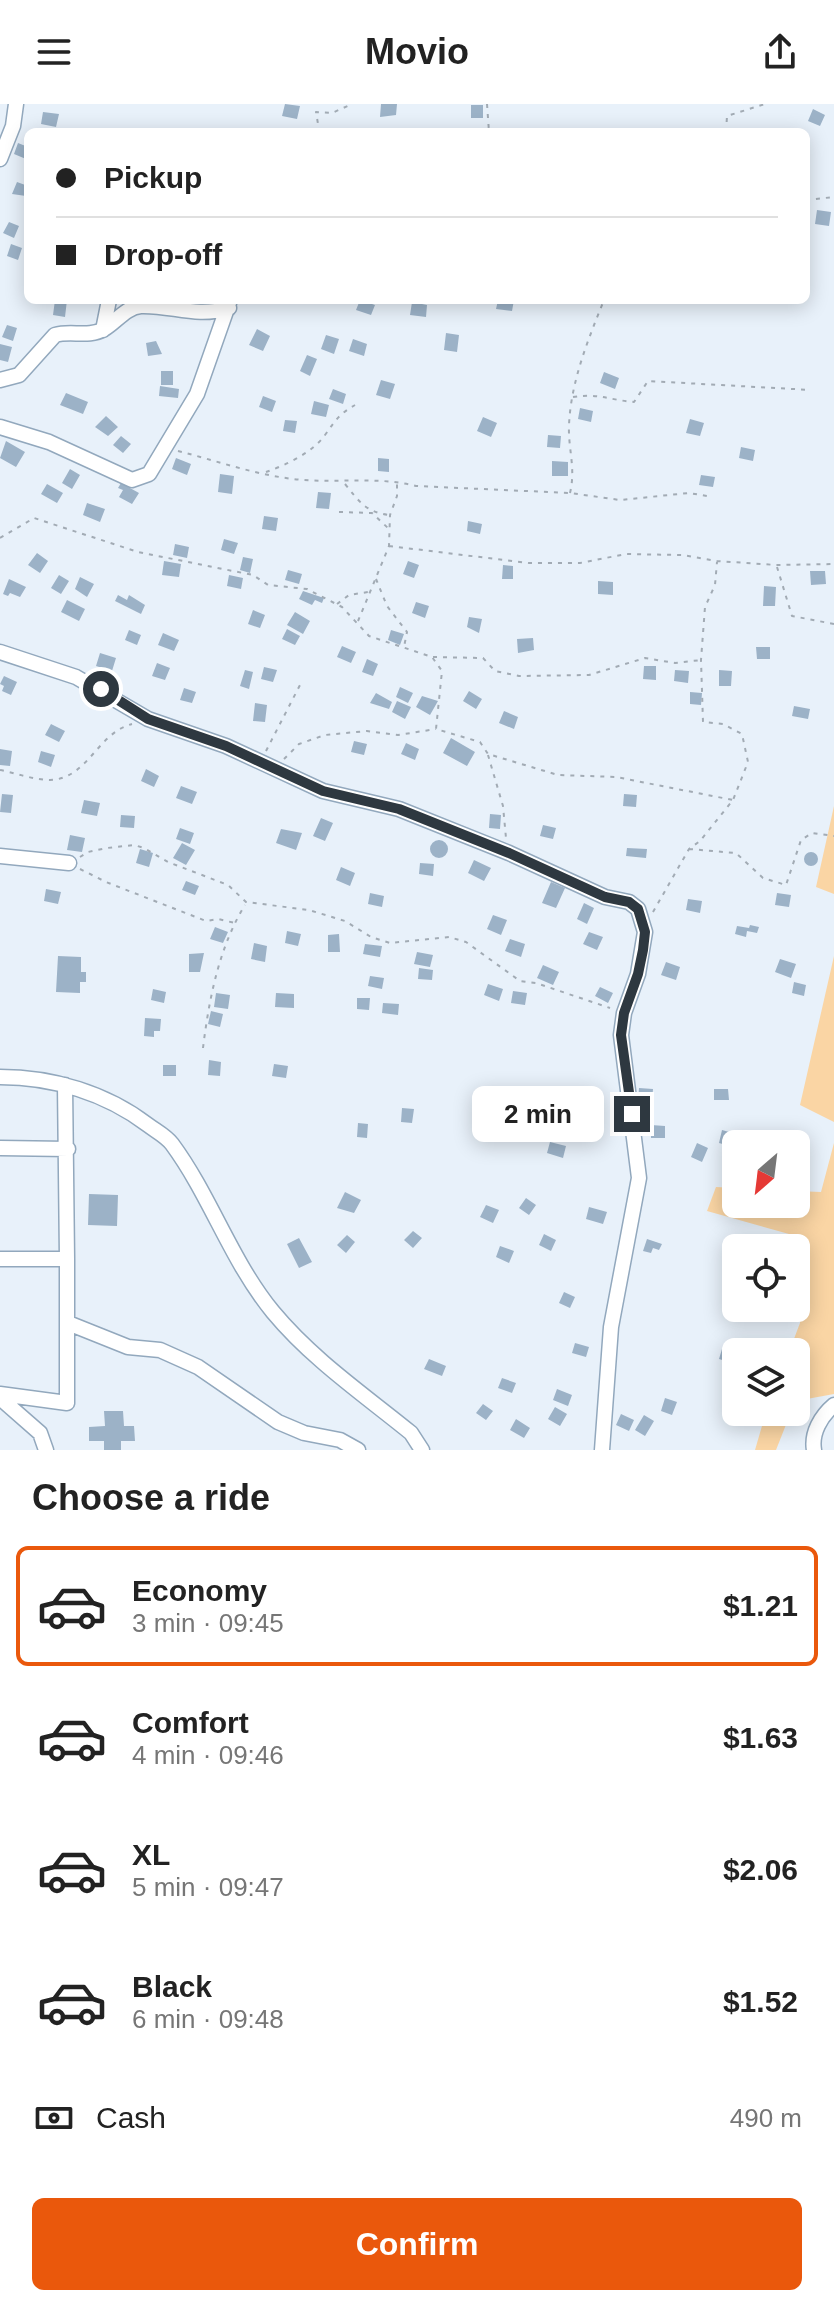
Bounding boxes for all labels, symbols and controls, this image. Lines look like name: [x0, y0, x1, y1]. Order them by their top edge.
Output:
icon: menu: [32, 30, 76, 74]
icon: share: [758, 30, 802, 74]
text: Movio: [365, 31, 469, 72]
text: Pickup: [104, 161, 202, 194]
text: Drop-off: [104, 238, 222, 271]
route start: [83, 671, 119, 707]
callout: 2 min: [472, 1086, 604, 1142]
route end: [614, 1096, 650, 1132]
text: 2 min: [504, 1099, 572, 1129]
north arrow: [722, 1130, 810, 1218]
map controls: [722, 1130, 810, 1426]
button: locate: [722, 1234, 810, 1322]
button: layers: [722, 1338, 810, 1426]
text: Choose a ride: [32, 1477, 270, 1518]
icon: car: [36, 1570, 108, 1642]
text: Economy: [132, 1574, 267, 1607]
text: $1.21: [723, 1589, 798, 1622]
text: 3 min · 09:45: [132, 1608, 284, 1638]
icon: car: [36, 1702, 108, 1774]
text: Comfort: [132, 1706, 249, 1739]
text: $1.63: [723, 1721, 798, 1754]
text: 4 min · 09:46: [132, 1740, 284, 1770]
icon: car: [36, 1834, 108, 1906]
text: XL: [132, 1838, 170, 1871]
text: $2.06: [723, 1853, 798, 1886]
text: 5 min · 09:47: [132, 1872, 284, 1902]
icon: car: [36, 1966, 108, 2038]
text: Black: [132, 1970, 212, 2003]
text: $1.52: [723, 1985, 798, 2018]
text: 6 min · 09:48: [132, 2004, 284, 2034]
icon: cash: [32, 2096, 76, 2140]
text: Cash: [96, 2101, 166, 2134]
text: 490 m: [730, 2103, 802, 2133]
button: Confirm: [32, 2198, 802, 2290]

